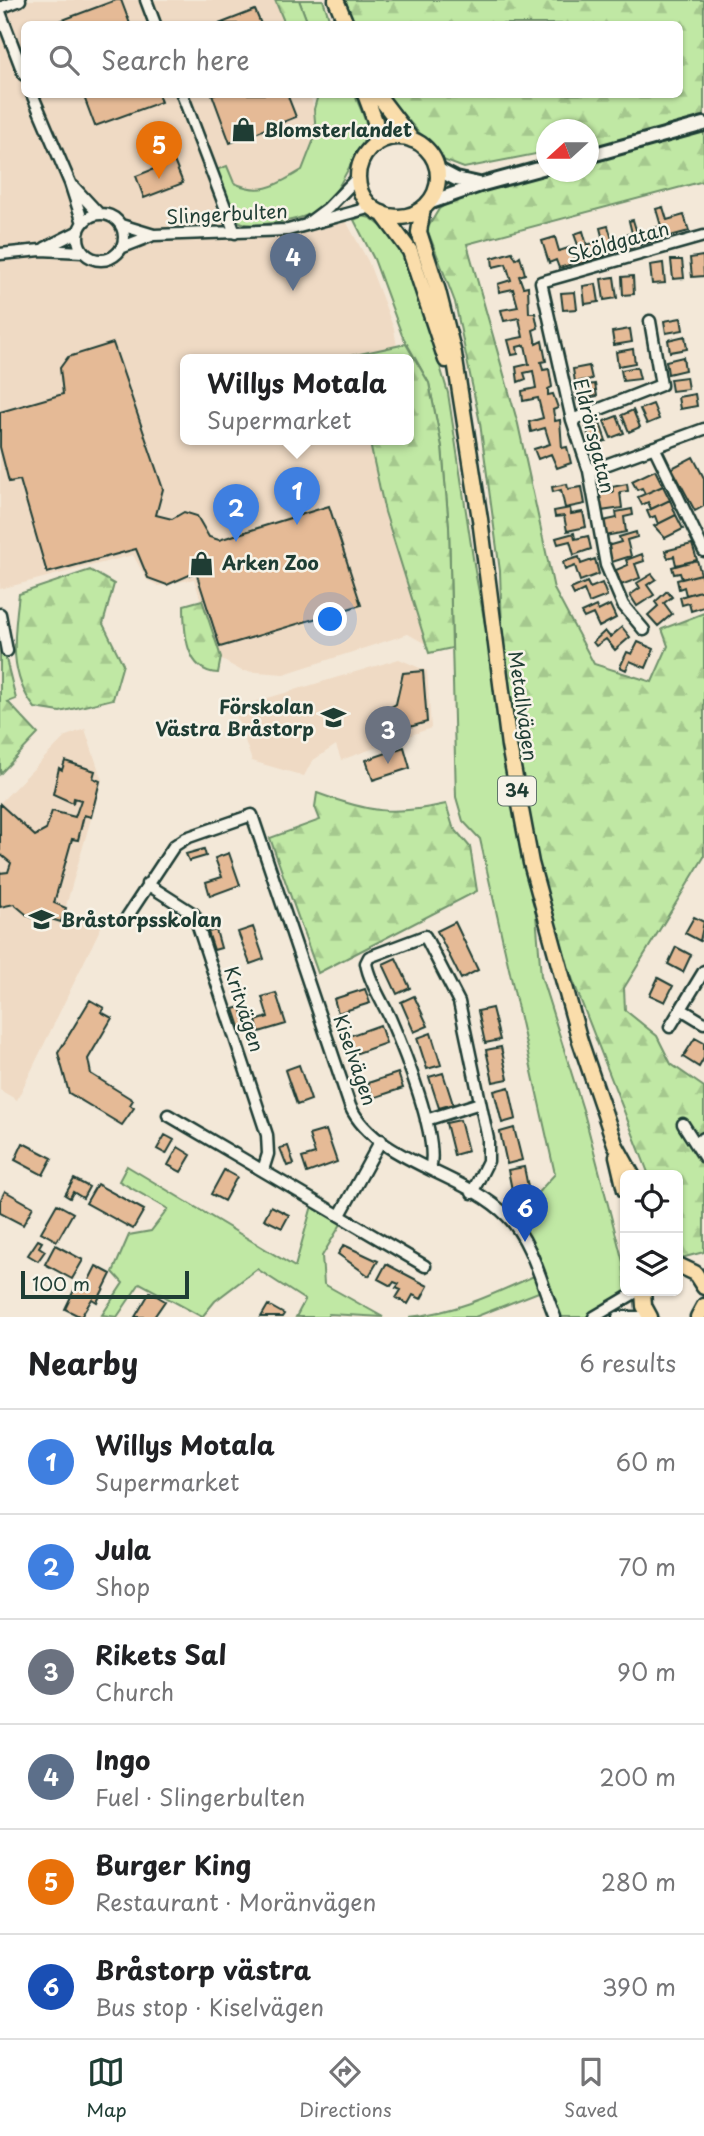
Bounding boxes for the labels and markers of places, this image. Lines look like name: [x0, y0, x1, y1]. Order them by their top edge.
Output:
place label: Blomsterlandet: [264, 115, 412, 143]
shop icon: Blomsterlandet: [230, 116, 258, 144]
pin: 5: [136, 121, 182, 179]
pin: 4: [270, 233, 316, 291]
pin: 1: [274, 467, 320, 525]
pin: 2: [213, 484, 259, 542]
place label: Arken Zoo: [221, 548, 319, 576]
shop icon: Arken Zoo: [188, 549, 216, 577]
place label: Förskolan Västra Bråstorp: [155, 692, 314, 742]
school or university icon: Förskolan Västra Bråstorp: [320, 704, 348, 732]
pin: 3: [365, 706, 411, 764]
place label: Bråstorpsskolan: [61, 905, 222, 933]
school or university icon: Bråstorpsskolan: [27, 906, 55, 934]
pin: 6: [502, 1184, 548, 1242]

